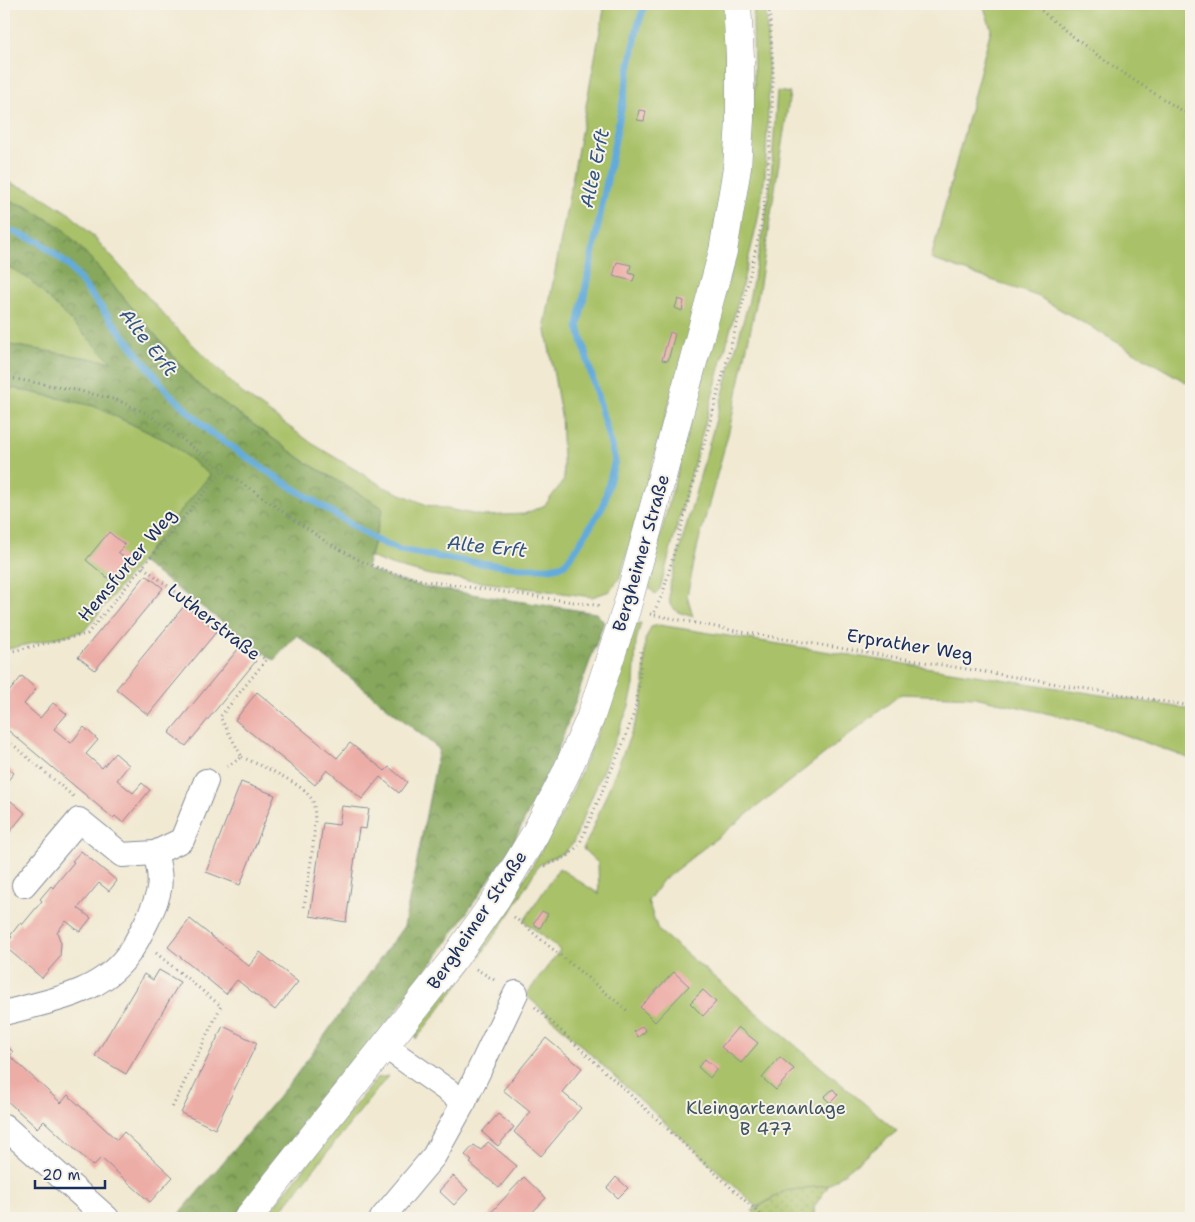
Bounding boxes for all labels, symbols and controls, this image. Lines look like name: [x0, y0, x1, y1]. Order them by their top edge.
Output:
water label: Alte Erft: [574, 126, 615, 210]
water label: Alte Erft: [114, 303, 184, 382]
street label: Bergheimer Straße: [607, 471, 675, 635]
street label: Hemsfurter Weg: [73, 503, 181, 627]
water label: Alte Erft: [446, 530, 529, 563]
street label: Lutherstraße: [162, 578, 266, 666]
street label: Erprather Weg: [845, 623, 975, 667]
street label: Bergheimer Straße: [422, 846, 532, 994]
park label: Kleingartenanlage B 477: [686, 1096, 846, 1141]
scale bar: [35, 1157, 105, 1189]
text: 20 m: [42, 1165, 81, 1185]

